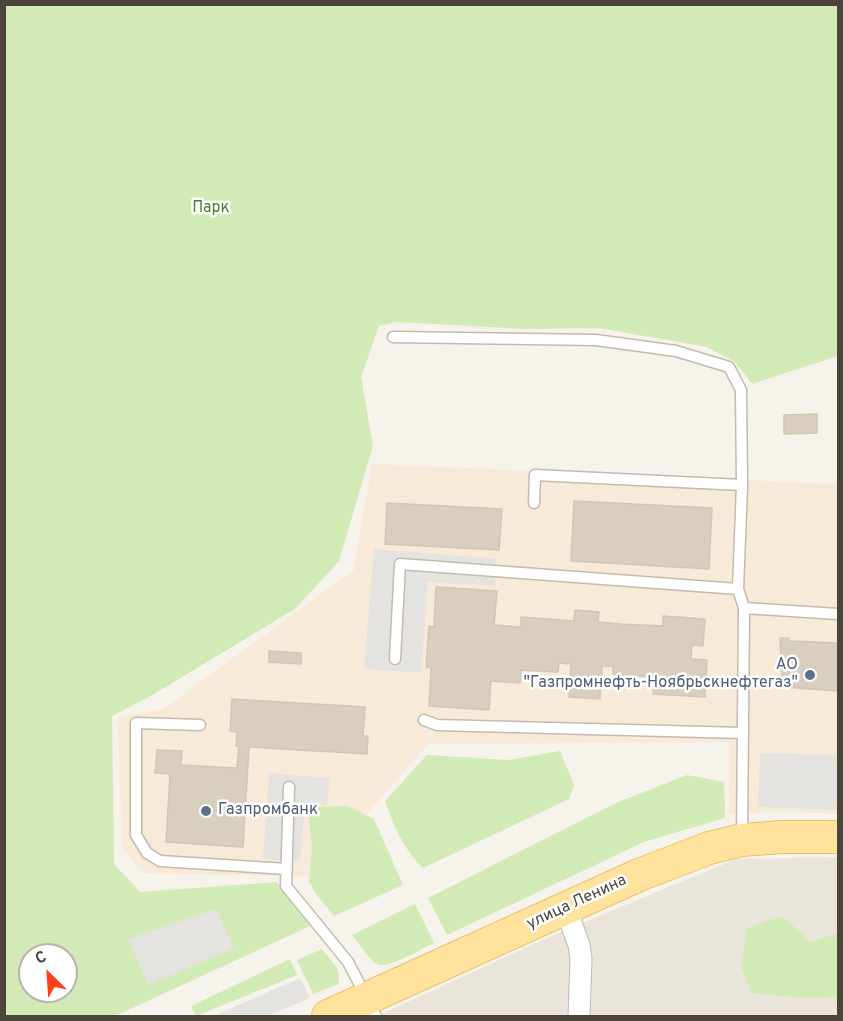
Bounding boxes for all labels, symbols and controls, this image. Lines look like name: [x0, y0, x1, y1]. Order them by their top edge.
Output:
park label: Парк: [192, 199, 230, 219]
place label: АО "Газпромнефть-Ноябрьскнефтегаз": [524, 656, 798, 694]
marker: АО "Газпромнефть-Ноябрьскнефтегаз": [803, 668, 817, 682]
place label: Газпромбанк: [218, 801, 318, 821]
marker: Газпромбанк: [199, 804, 213, 818]
street label: улица Ленина: [524, 871, 630, 935]
north arrow: [18, 943, 78, 1003]
text: С: [32, 947, 50, 970]

